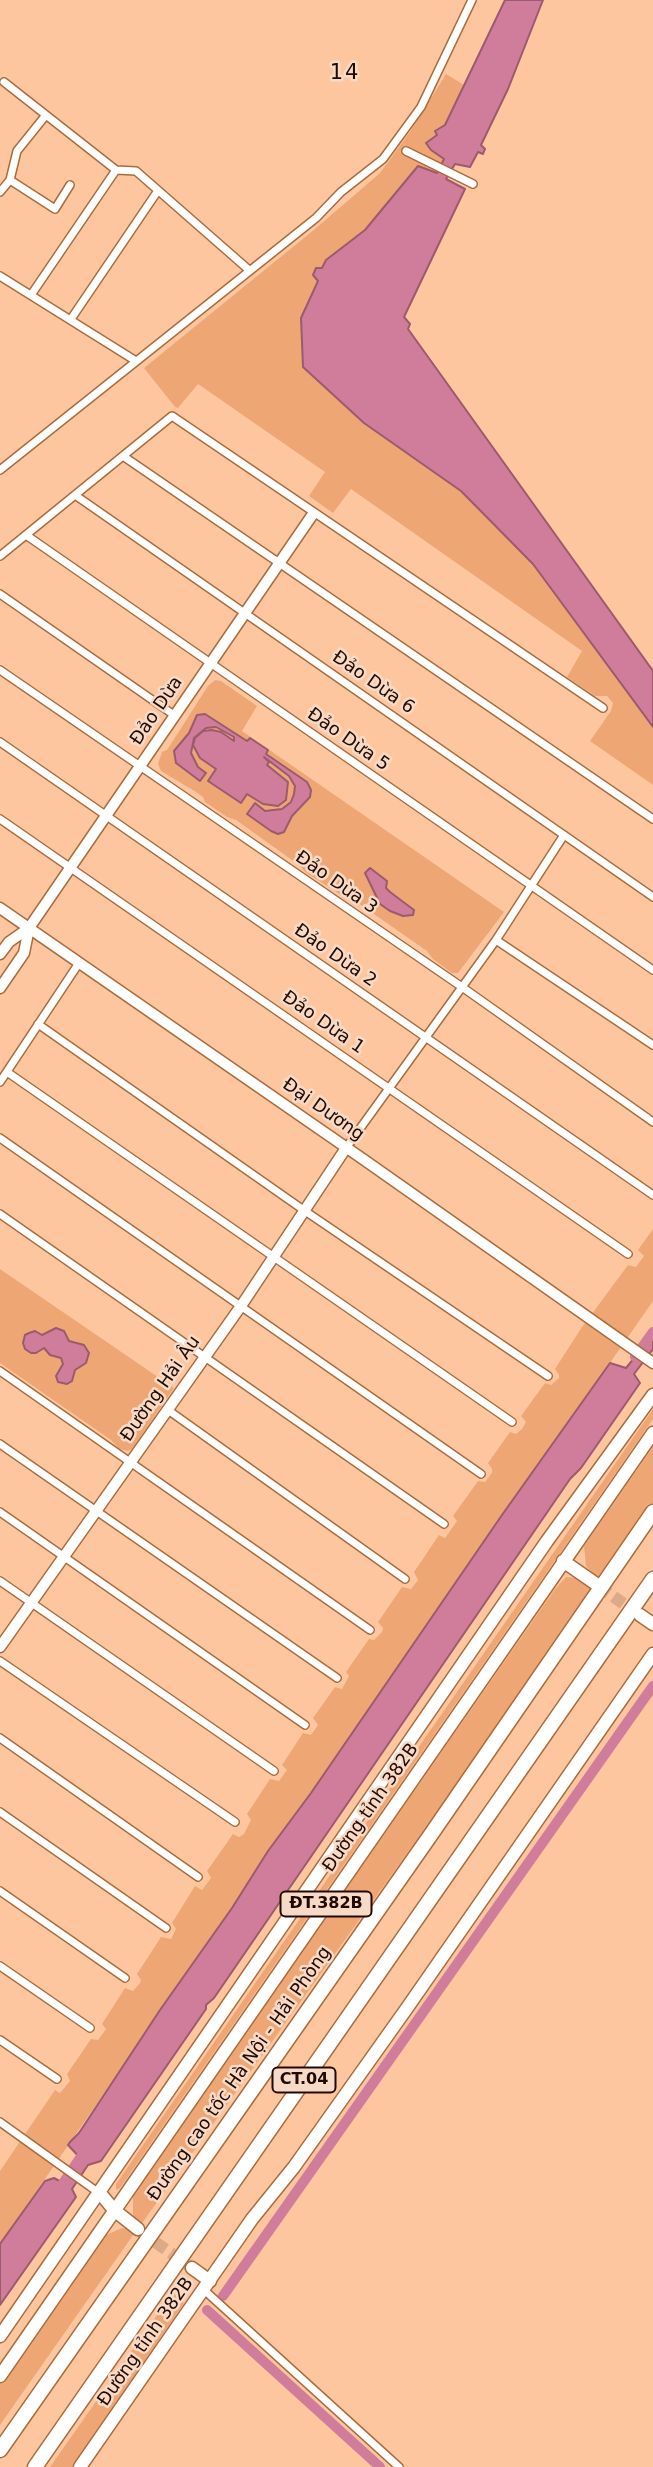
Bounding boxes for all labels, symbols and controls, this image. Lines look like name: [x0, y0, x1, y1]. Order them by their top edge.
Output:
district label: 14: [330, 61, 360, 87]
street label: Đảo Dừa 6: [328, 647, 418, 719]
street label: Đảo Dừa: [126, 673, 188, 749]
street label: Đảo Dừa 5: [303, 704, 393, 776]
street label: Đảo Dừa 3: [291, 847, 381, 919]
street label: Đảo Dừa 2: [290, 920, 380, 992]
street label: Đảo Dừa 1: [278, 987, 368, 1059]
street label: Đại Dương: [278, 1074, 368, 1146]
street label: Đường Hải Âu: [117, 1332, 205, 1446]
street label: Đường tỉnh 382B: [318, 1739, 424, 1877]
road number: ĐT.382B: [280, 1892, 372, 1916]
street label: Đường cao tốc Hà Nội - Hải Phòng: [144, 1943, 336, 2205]
road number: CT.04: [272, 2068, 336, 2092]
street label: Đường tỉnh 382B: [93, 2273, 199, 2411]

